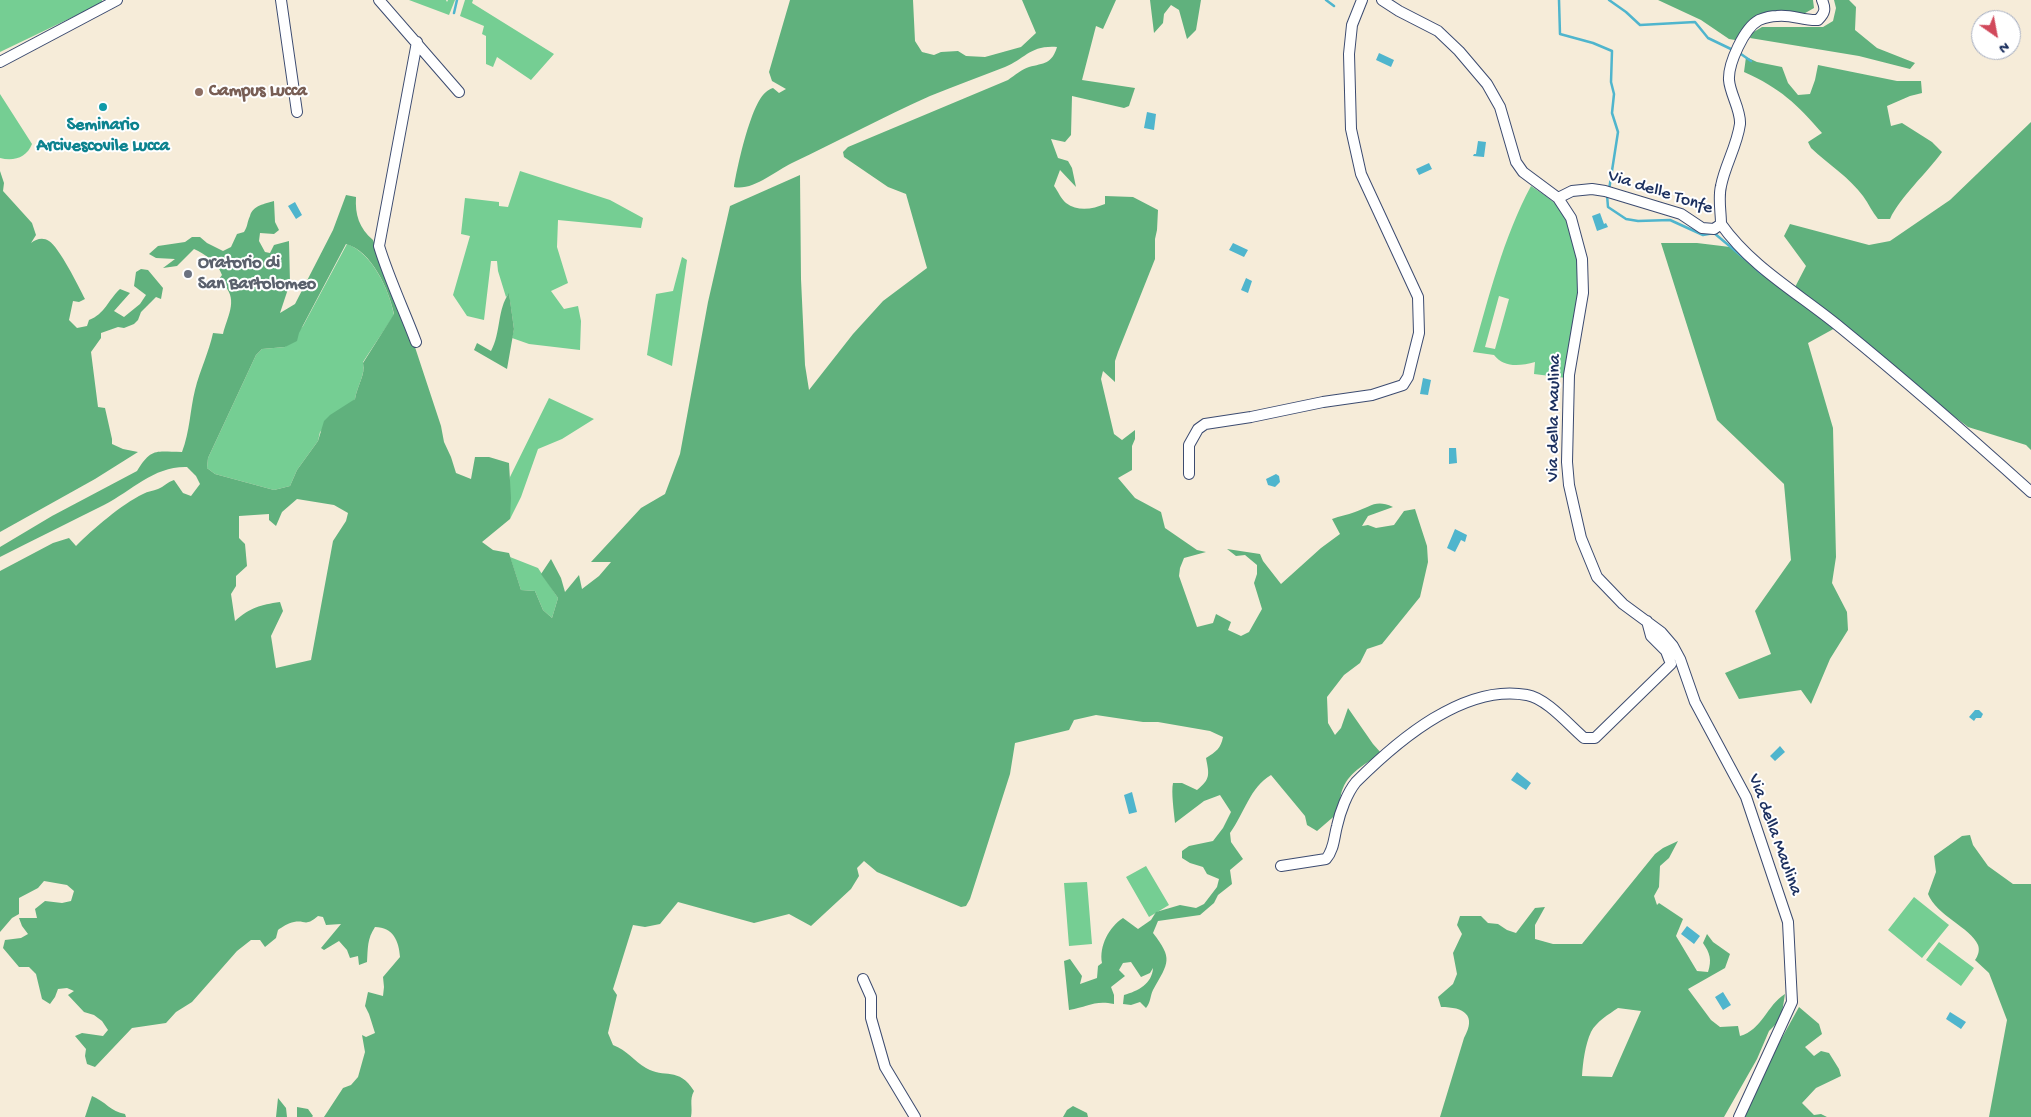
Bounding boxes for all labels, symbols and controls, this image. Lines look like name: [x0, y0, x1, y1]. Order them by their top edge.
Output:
north arrow: [1971, 10, 2021, 60]
text: N: [1995, 38, 2012, 57]
place label: Campus Lucca: [209, 81, 307, 103]
marker: Campus Lucca: [193, 86, 205, 98]
marker: Seminario Arcivescovile Lucca: [97, 101, 109, 113]
place label: Seminario Arcivescovile Lucca: [37, 115, 169, 158]
street label: Via delle Tonfe: [1605, 166, 1715, 220]
place label: Oratorio di San Bartolomeo: [198, 253, 316, 296]
marker: Oratorio di San Bartolomeo: [182, 268, 194, 280]
street label: Via della Maulina: [1543, 354, 1567, 482]
street label: Via della Maulina: [1742, 771, 1806, 899]

